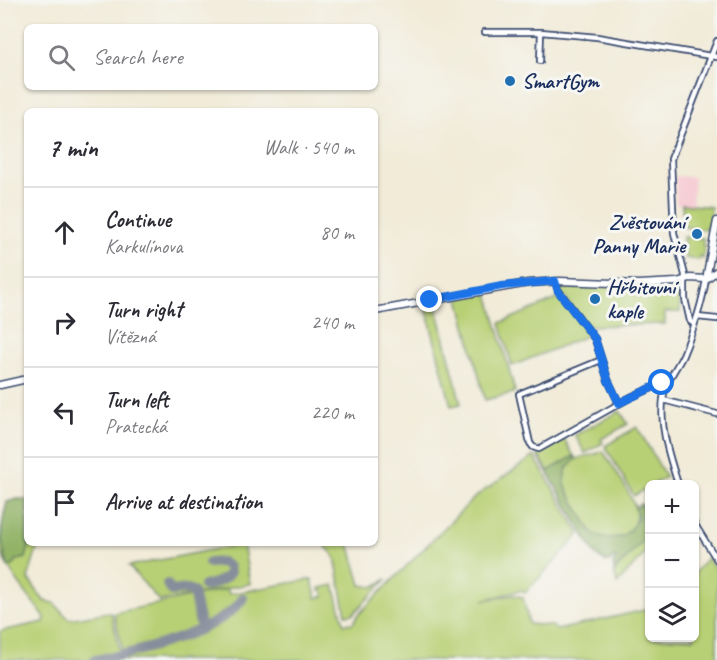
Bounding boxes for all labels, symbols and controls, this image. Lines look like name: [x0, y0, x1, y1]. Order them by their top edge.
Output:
search box: [24, 24, 378, 90]
icon: search: [45, 41, 78, 74]
text: Search here: [93, 43, 183, 71]
place label: SmartGym: [522, 68, 600, 94]
marker: SmartGym: [503, 74, 517, 88]
text: 7 min: [48, 131, 98, 164]
text: Walk · 540 m: [264, 135, 354, 160]
text: Continue: [105, 206, 171, 234]
place label: Zvěstování Panny Marie: [593, 209, 689, 259]
icon: ahead: [48, 216, 81, 249]
text: 80 m: [320, 220, 354, 245]
marker: Zvěstování Panny Marie: [690, 227, 704, 241]
text: Karkulínova: [105, 234, 183, 259]
place label: Hřbitovní kaple: [607, 274, 679, 324]
route end: [416, 286, 442, 312]
marker: Hřbitovní kaple: [588, 292, 602, 306]
text: Turn right: [105, 296, 182, 324]
icon: right: [48, 306, 81, 339]
text: 240 m: [311, 310, 354, 335]
text: Vítězná: [105, 324, 156, 349]
route start: [648, 369, 674, 395]
text: Turn left: [105, 386, 169, 414]
icon: left: [48, 396, 81, 429]
text: 220 m: [311, 400, 354, 425]
text: Pratecká: [105, 414, 167, 439]
map controls: [645, 480, 699, 642]
button: +: [645, 480, 699, 534]
icon: arrive: [48, 486, 81, 519]
text: Arrive at destination: [105, 488, 262, 516]
button: −: [645, 534, 699, 588]
button: layers: [645, 588, 699, 642]

